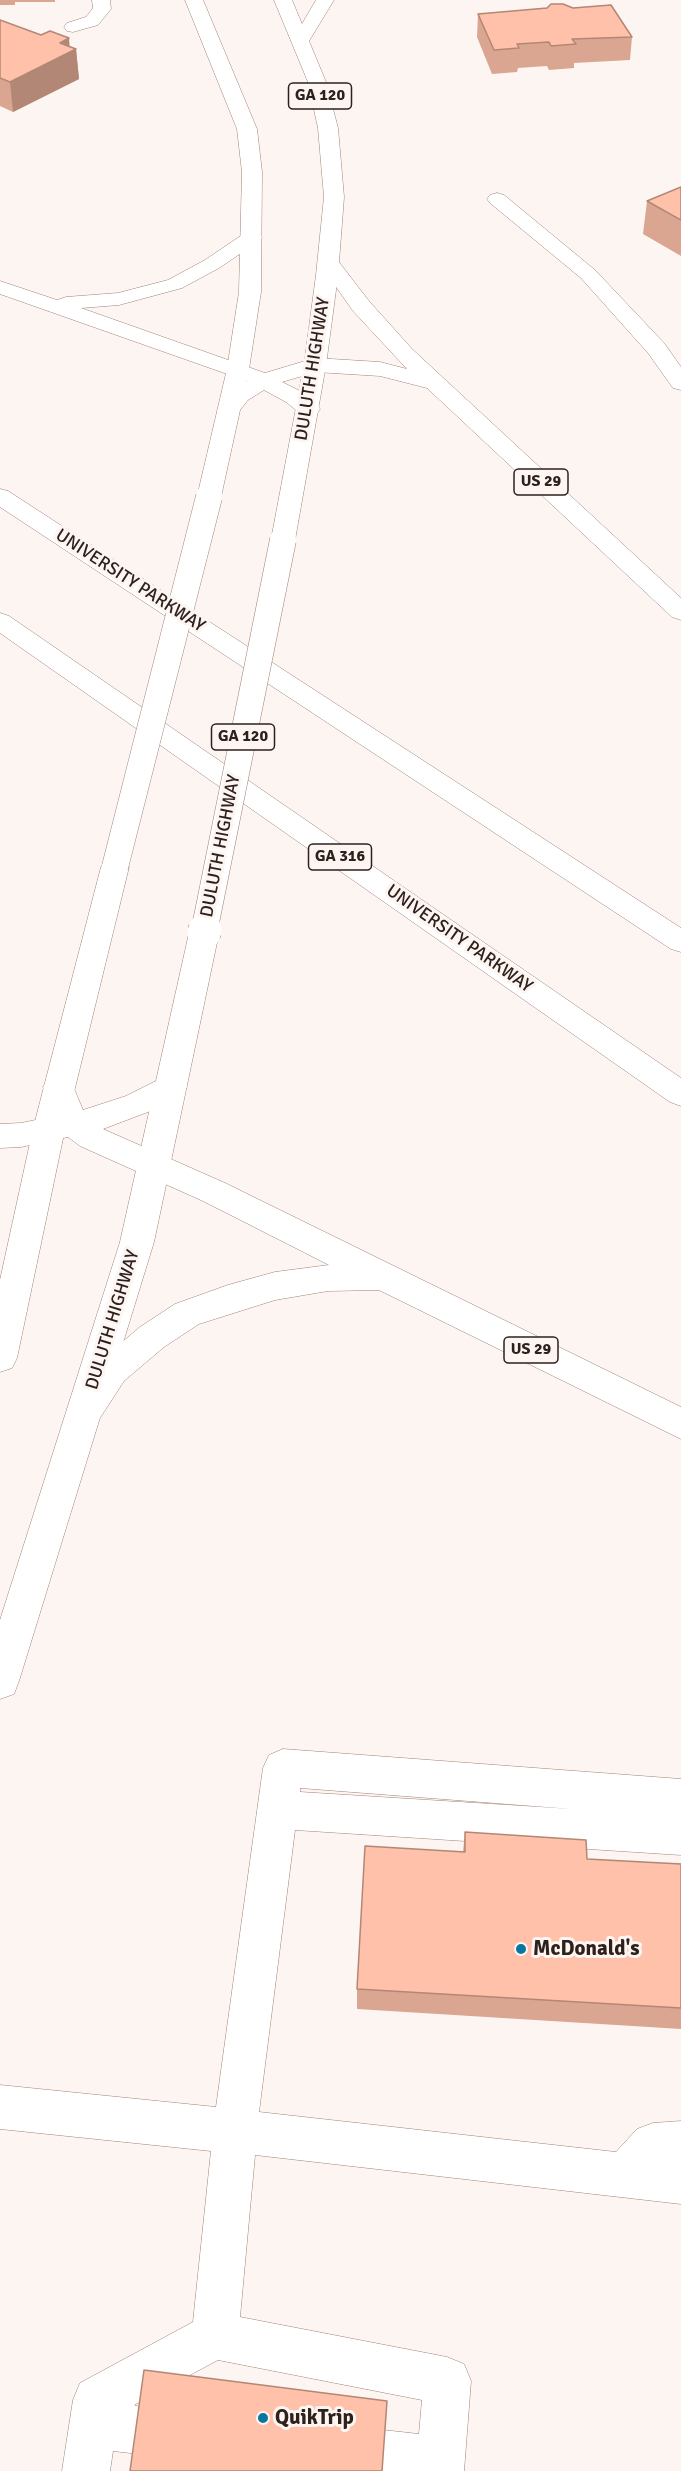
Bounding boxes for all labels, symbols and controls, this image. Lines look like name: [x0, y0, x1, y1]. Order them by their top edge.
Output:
road number: GA 120: [288, 83, 352, 109]
street label: DULUTH HIGHWAY: [291, 296, 335, 442]
road number: US 29: [514, 469, 568, 495]
street label: UNIVERSITY PARKWAY: [51, 525, 209, 637]
road number: GA 120: [212, 724, 274, 750]
street label: DULUTH HIGHWAY: [197, 773, 245, 919]
road number: GA 316: [308, 844, 372, 870]
street label: UNIVERSITY PARKWAY: [382, 880, 536, 998]
street label: DULUTH HIGHWAY: [82, 1248, 144, 1392]
road number: US 29: [504, 1337, 558, 1363]
place label: McDonald's: [533, 1936, 640, 1962]
marker: McDonald's: [514, 1942, 528, 1956]
place label: QuikTrip: [275, 2405, 354, 2431]
marker: QuikTrip: [256, 2411, 270, 2425]

